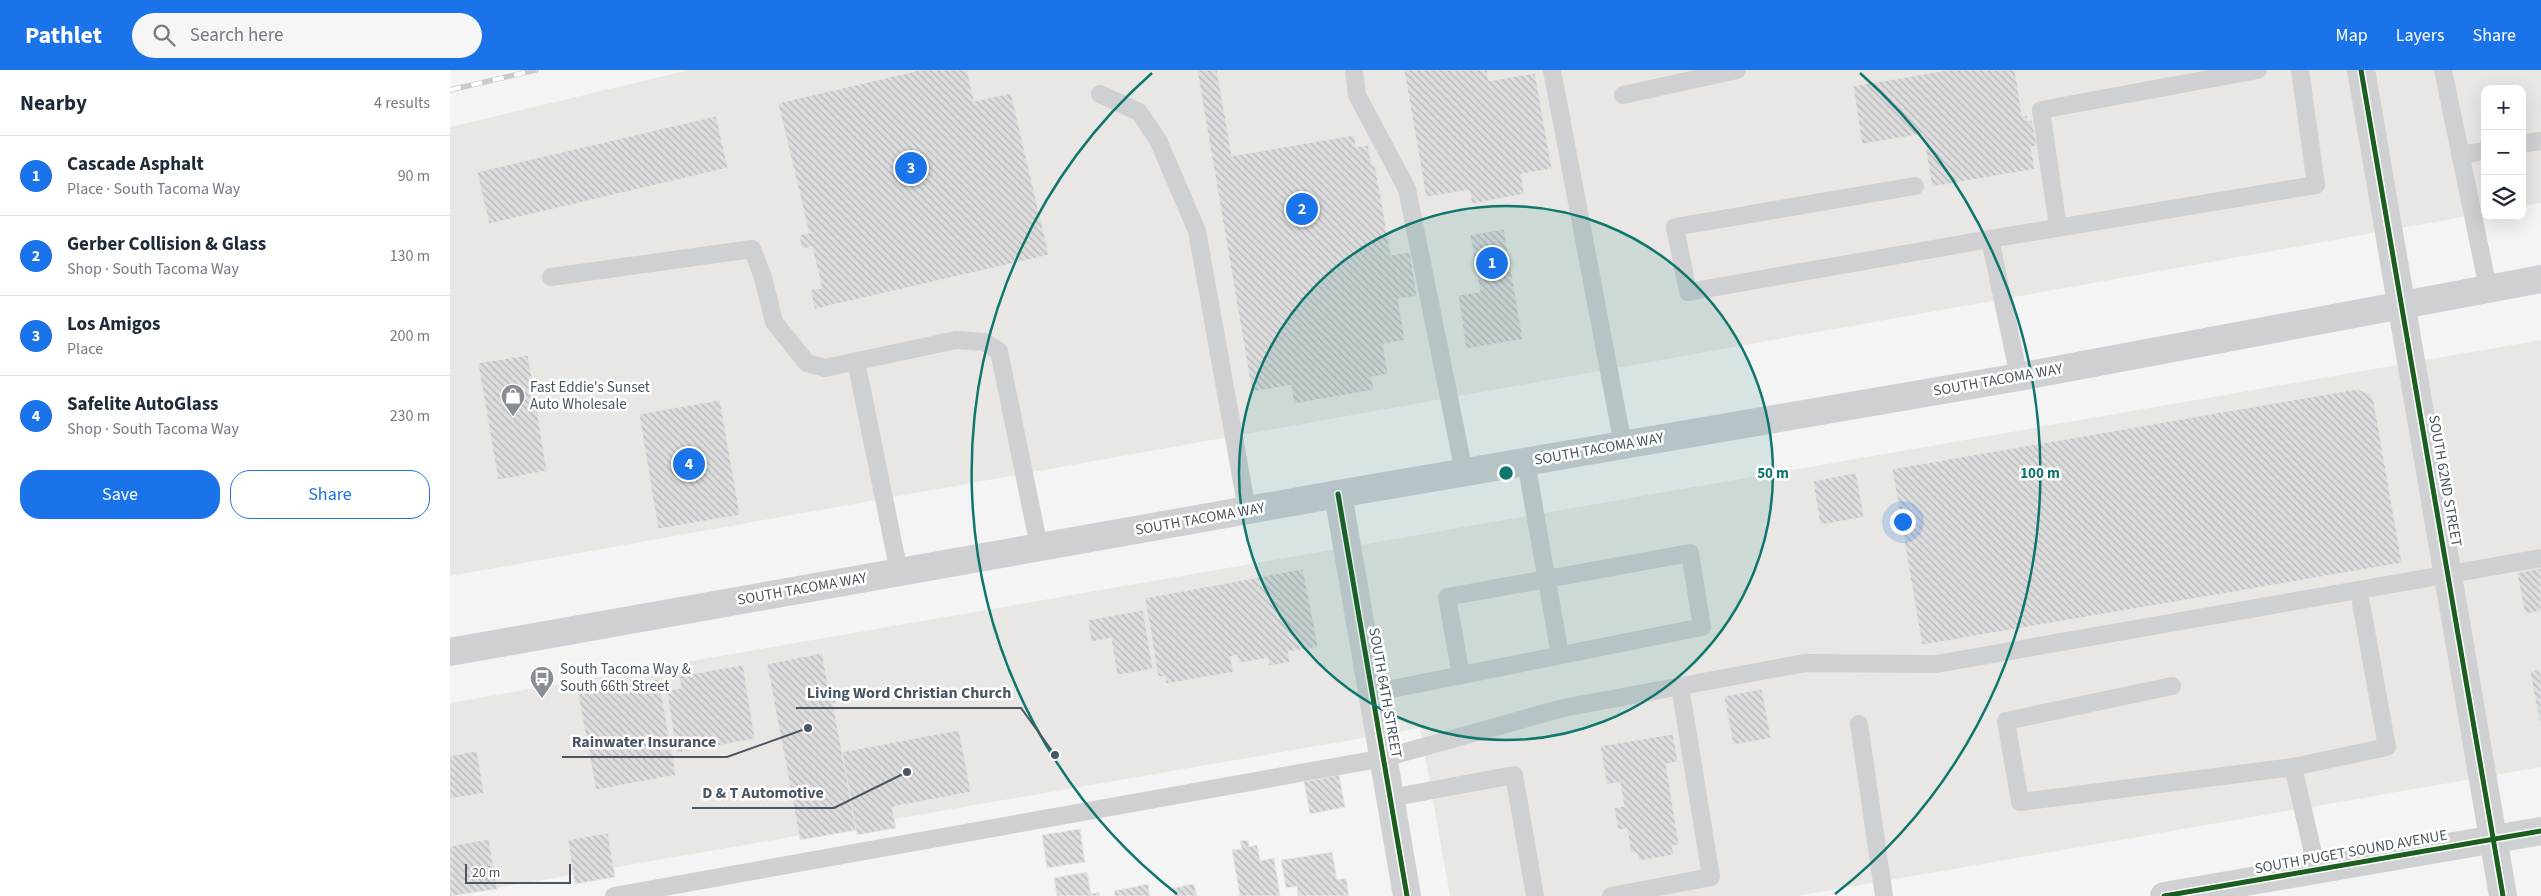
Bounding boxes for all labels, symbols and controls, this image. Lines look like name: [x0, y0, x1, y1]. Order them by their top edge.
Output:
search box: [132, 13, 482, 58]
text: Pathlet: [25, 18, 102, 53]
icon: search: [150, 21, 178, 49]
text: Search here: [190, 22, 284, 49]
text: Map: [2336, 23, 2368, 48]
text: Layers: [2396, 23, 2445, 48]
text: Share: [2473, 23, 2516, 48]
map controls: [2481, 85, 2526, 220]
button: +: [2481, 85, 2526, 130]
text: Nearby: [20, 88, 87, 118]
text: 4 results: [374, 92, 430, 114]
button: −: [2481, 130, 2526, 175]
pin: 3: [895, 149, 927, 187]
text: Cascade Asphalt: [67, 151, 204, 178]
text: 1: [32, 165, 40, 187]
text: 90 m: [398, 165, 430, 187]
button: layers: [2481, 175, 2526, 220]
text: Place · South Tacoma Way: [67, 178, 240, 200]
pin: 2: [1286, 190, 1318, 228]
text: Gerber Collision & Glass: [67, 231, 266, 258]
pin: 1: [1476, 244, 1508, 282]
text: 2: [32, 245, 40, 267]
text: 130 m: [390, 245, 430, 267]
text: Shop · South Tacoma Way: [67, 258, 239, 280]
text: Los Amigos: [67, 311, 160, 338]
text: 3: [32, 325, 40, 347]
text: 200 m: [390, 325, 430, 347]
text: Place: [67, 338, 103, 360]
street label: SOUTH TACOMA WAY: [1932, 358, 2065, 402]
place label: Fast Eddie's Sunset Auto Wholesale: [530, 377, 650, 415]
shop icon: Fast Eddie's Sunset Auto Wholesale: [500, 383, 526, 417]
text: Safelite AutoGlass: [67, 391, 218, 418]
text: 4: [32, 405, 40, 427]
text: 230 m: [390, 405, 430, 427]
street label: SOUTH 62ND STREET: [2423, 413, 2467, 549]
text: Shop · South Tacoma Way: [67, 418, 239, 440]
street label: SOUTH TACOMA WAY: [1533, 427, 1666, 471]
pin: 4: [673, 445, 705, 483]
text: 50 m: [1757, 463, 1789, 484]
text: 100 m: [2020, 463, 2060, 484]
centre of rings: [1497, 464, 1515, 482]
button: Save: [20, 470, 220, 519]
button: Share: [230, 470, 430, 519]
street label: SOUTH TACOMA WAY: [1134, 497, 1267, 541]
your location: [1890, 509, 1916, 535]
street label: SOUTH TACOMA WAY: [736, 567, 869, 611]
street label: SOUTH 64TH STREET: [1363, 626, 1407, 760]
place label: South Tacoma Way & South 66th Street: [560, 659, 691, 697]
bus stop icon: South Tacoma Way & South 66th Street: [529, 665, 555, 699]
callout: Living Word Christian Church: [796, 677, 1021, 708]
text: Living Word Christian Church: [807, 682, 1011, 704]
callout: Rainwater Insurance: [562, 726, 727, 757]
text: Rainwater Insurance: [572, 731, 716, 753]
callout: D & T Automotive: [692, 777, 834, 808]
text: D & T Automotive: [702, 782, 824, 804]
street label: SOUTH PUGET SOUND AVENUE: [2253, 825, 2449, 879]
scale bar: [465, 861, 571, 884]
text: 20 m: [472, 863, 500, 883]

